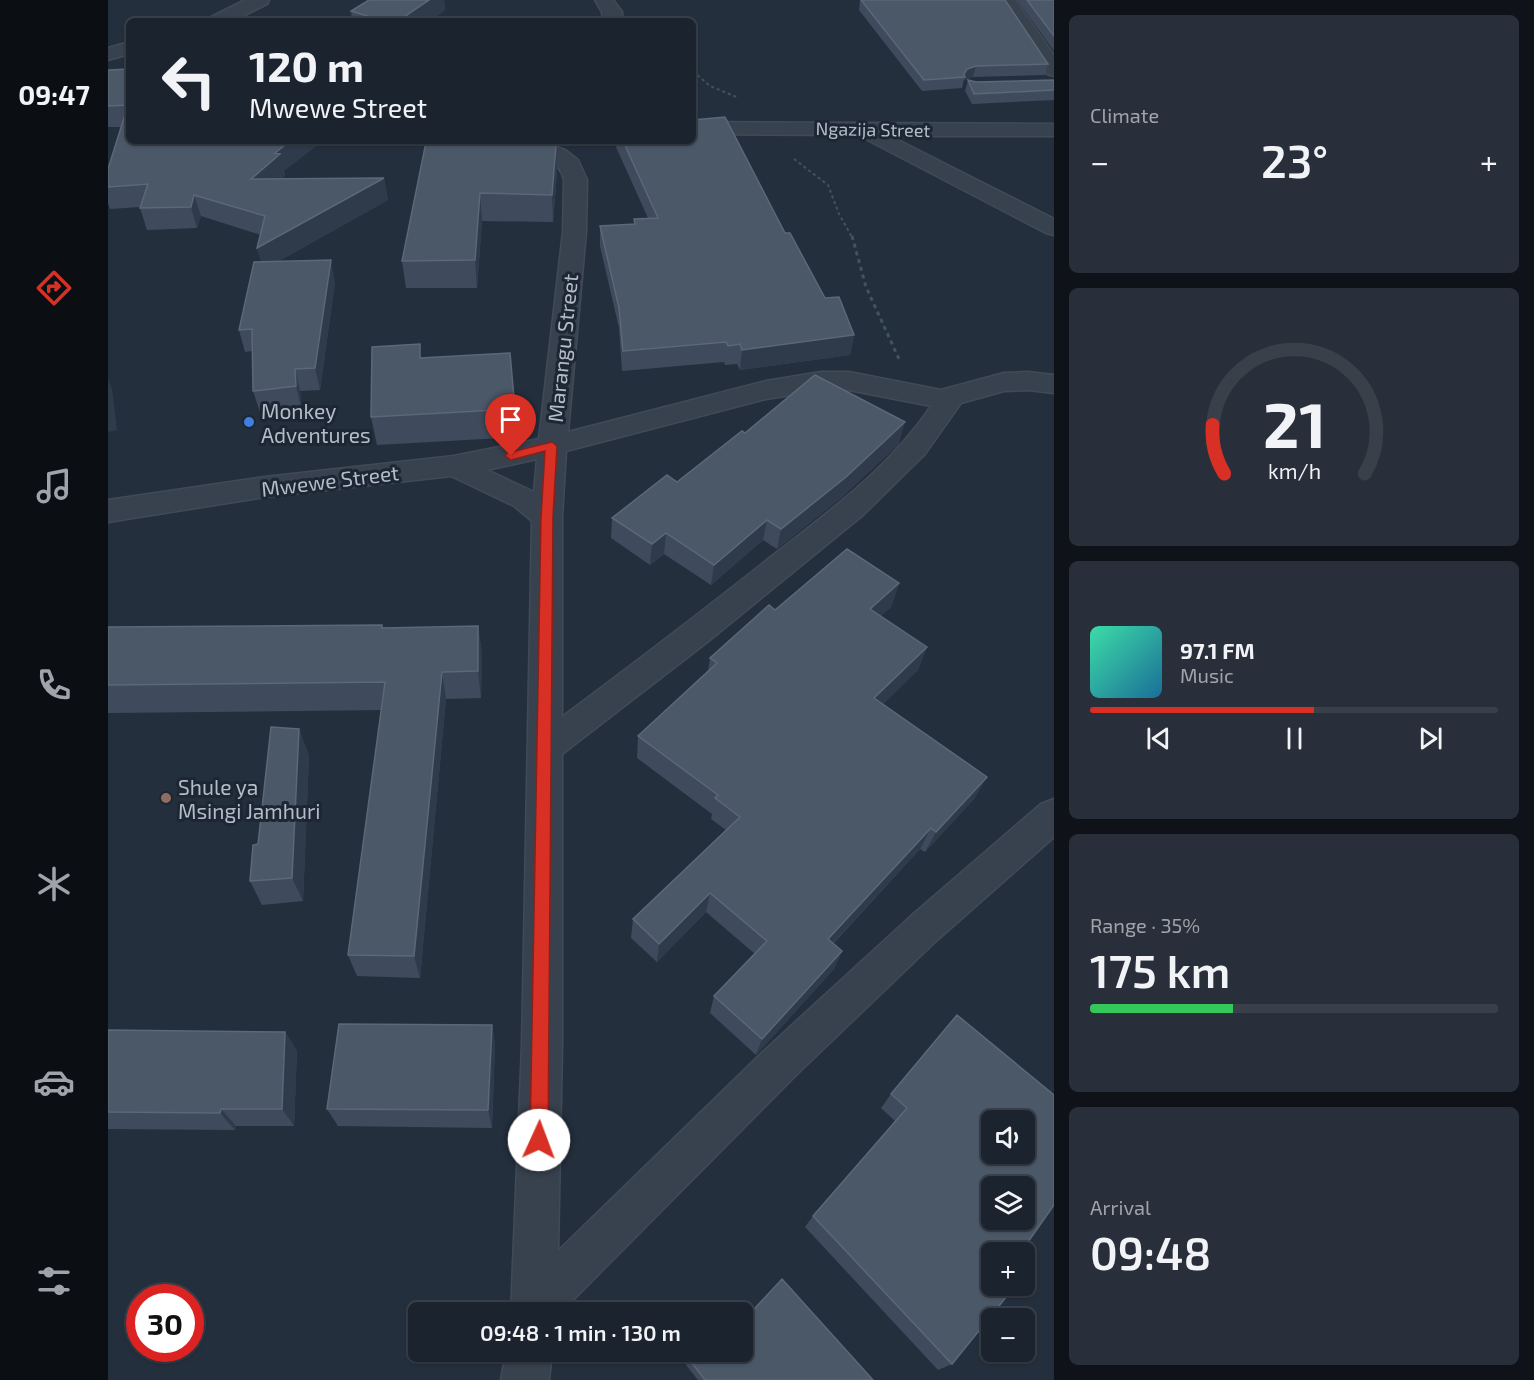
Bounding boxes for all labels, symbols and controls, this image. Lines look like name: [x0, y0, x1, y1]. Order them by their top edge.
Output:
text: 120 m: [249, 40, 364, 90]
icon: left: [150, 42, 228, 120]
text: 09:47: [18, 78, 90, 110]
text: Mwewe Street: [249, 91, 427, 123]
text: Climate: [1090, 103, 1159, 127]
street label: Ngazija Street: [816, 117, 931, 141]
text: 23°: [1261, 133, 1328, 187]
text: −: [1090, 141, 1109, 181]
text: +: [1480, 141, 1498, 181]
icon: directions: [33, 267, 75, 309]
street label: Marangu Street: [542, 273, 582, 423]
text: 21: [1262, 386, 1326, 461]
pin: [485, 394, 536, 456]
place label: Monkey Adventures: [261, 398, 371, 447]
icon: arrive: [494, 403, 527, 436]
marker: Monkey Adventures: [242, 415, 256, 429]
text: km/h: [1267, 458, 1321, 483]
street label: Mwewe Street: [260, 459, 400, 501]
icon: music: [33, 465, 75, 507]
text: 97.1 FM: [1180, 637, 1255, 663]
text: Music: [1180, 663, 1234, 687]
icon: phone: [33, 664, 75, 706]
icon: previous: [1142, 722, 1175, 755]
icon: pause: [1278, 722, 1311, 755]
icon: next: [1414, 722, 1447, 755]
place label: Shule ya Msingi Jamhuri: [178, 774, 321, 823]
marker: Shule ya Msingi Jamhuri: [159, 791, 173, 805]
icon: climate: [33, 863, 75, 905]
text: Range · 35%: [1090, 913, 1200, 937]
text: 175 km: [1090, 943, 1230, 997]
icon: car: [33, 1061, 75, 1103]
position arrow: [507, 1108, 571, 1172]
map controls: [981, 1110, 1035, 1362]
button: sound: [981, 1110, 1035, 1164]
button: layers: [981, 1176, 1035, 1230]
text: Arrival: [1090, 1195, 1151, 1219]
text: 09:48: [1090, 1225, 1211, 1279]
button: +: [981, 1242, 1035, 1296]
icon: filters: [33, 1260, 75, 1302]
speed limit sign: 30: [126, 1284, 204, 1362]
button: −: [981, 1308, 1035, 1362]
text: 09:48 · 1 min · 130 m: [480, 1319, 681, 1345]

